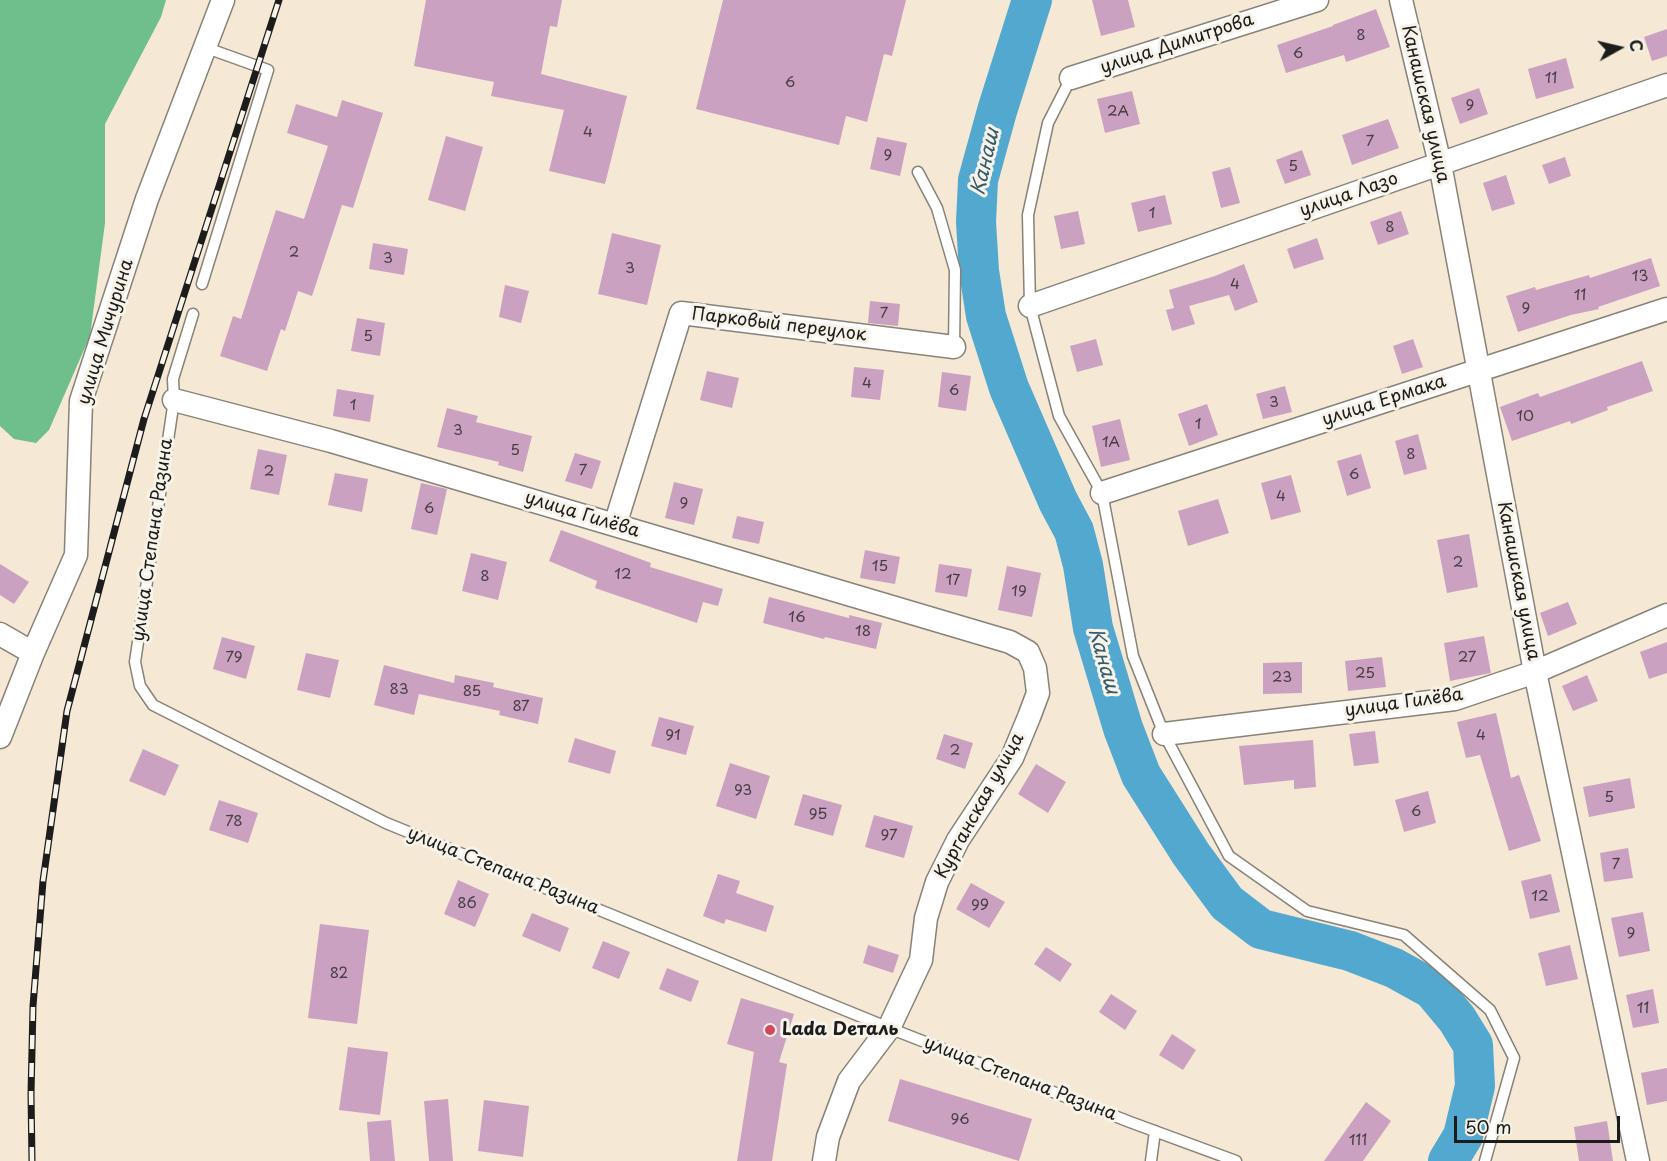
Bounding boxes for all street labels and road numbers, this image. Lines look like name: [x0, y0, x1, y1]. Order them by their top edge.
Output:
street label: улица Димитрова: [1098, 9, 1256, 79]
street label: Канашская улица: [1396, 23, 1454, 185]
street label: улица Лазо: [1297, 168, 1401, 222]
street label: улица Мичурина: [74, 257, 138, 407]
street label: Парковый переулок: [690, 304, 868, 346]
street label: улица Ермака: [1319, 371, 1449, 431]
street label: улица Степана Разина: [128, 437, 178, 643]
street label: улица Гилёва: [522, 487, 642, 543]
street label: Канашская улица: [1492, 500, 1544, 662]
street label: улица Гилёва: [1344, 684, 1464, 722]
street label: Курганская улица: [931, 729, 1029, 883]
street label: улица Степана Разина: [404, 823, 602, 919]
street label: улица Степана Разина: [921, 1032, 1119, 1126]

